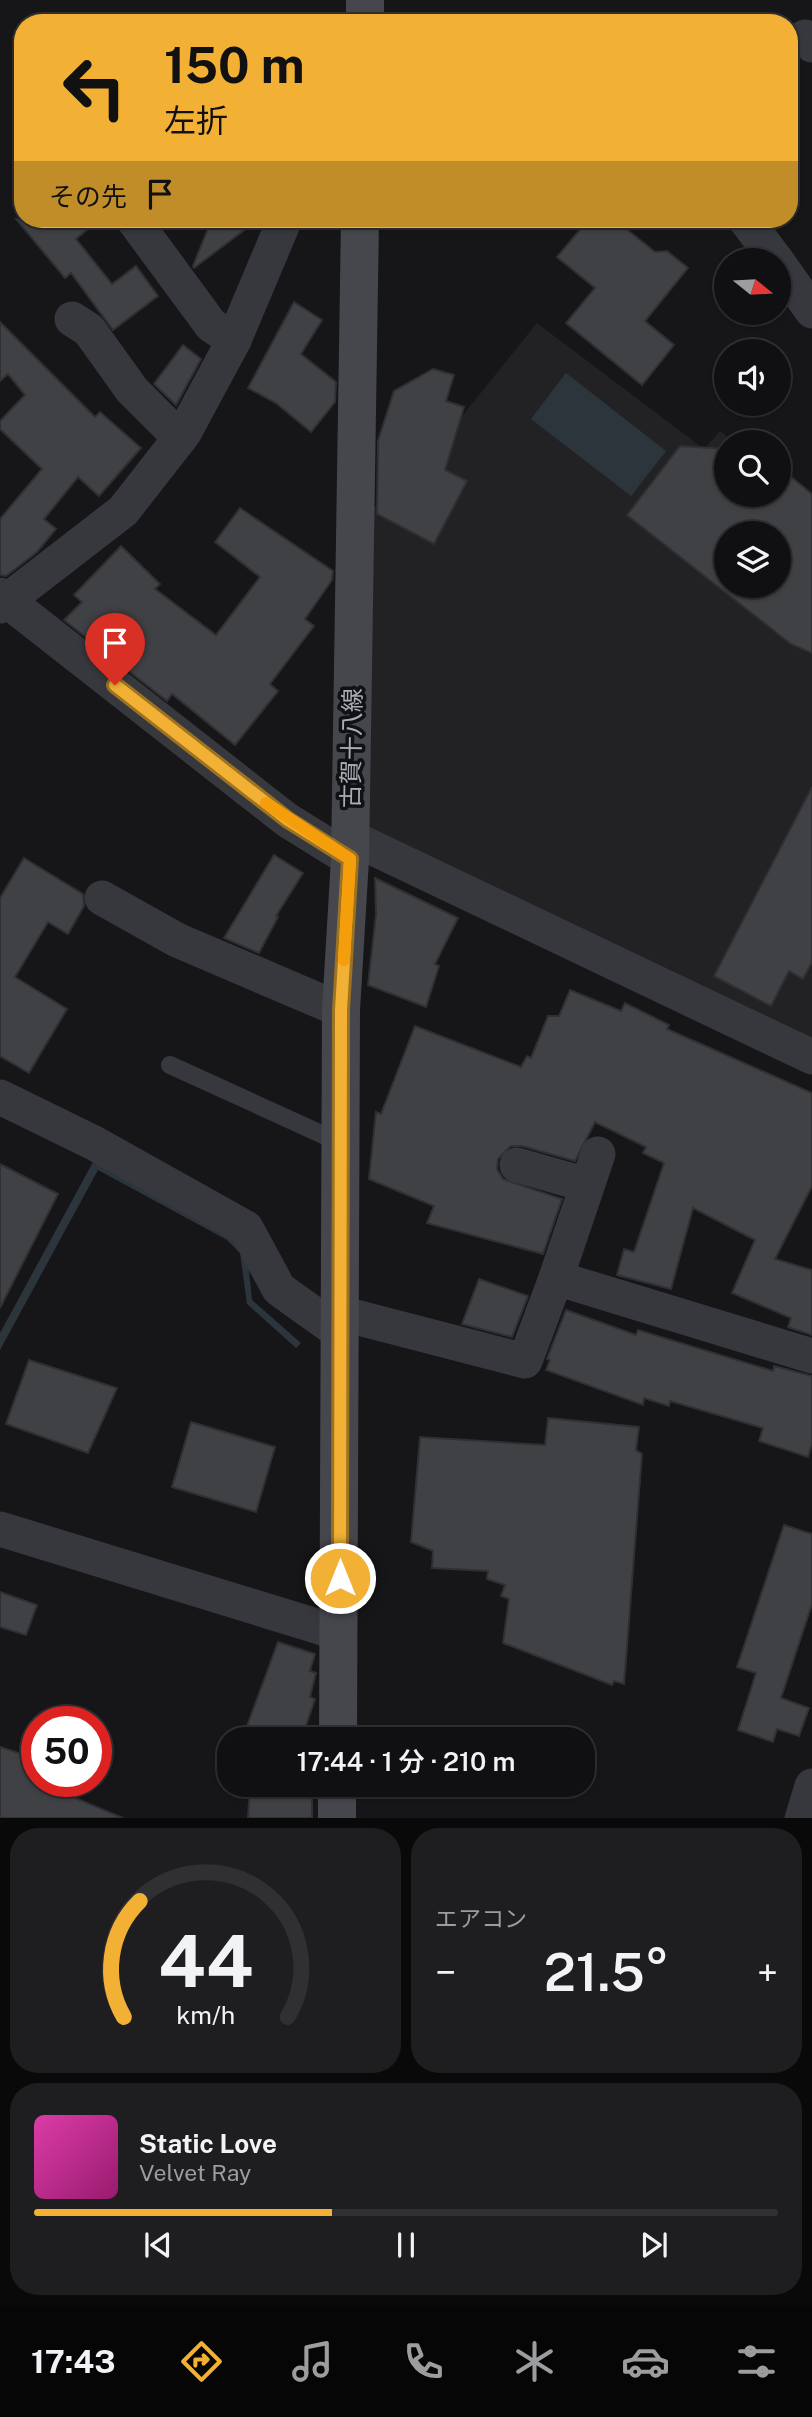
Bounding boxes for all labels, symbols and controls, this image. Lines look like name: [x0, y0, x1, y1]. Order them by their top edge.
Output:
text: 150 m: [164, 36, 305, 94]
icon: left: [49, 42, 140, 133]
text: 左折: [164, 102, 228, 139]
icon: arrive: [141, 175, 179, 213]
text: その先: [49, 181, 127, 212]
north arrow: [714, 248, 791, 326]
map controls: [714, 248, 791, 598]
button: sound: [714, 339, 791, 416]
button: search: [714, 430, 791, 507]
button: layers: [714, 521, 791, 598]
pin: [85, 613, 145, 685]
icon: arrive: [96, 624, 134, 662]
street label: 古賀十八線: [336, 688, 366, 808]
position arrow: [303, 1541, 377, 1615]
speed limit sign: 50: [21, 1706, 112, 1797]
text: 17:44 · 1 分 · 210 m: [297, 1746, 515, 1777]
text: エアコン: [435, 1905, 527, 1932]
text: 44: [158, 1918, 253, 2003]
text: 21.5°: [544, 1942, 669, 2003]
text: −: [435, 1950, 456, 1995]
text: +: [757, 1950, 778, 1995]
text: km/h: [176, 1999, 235, 2029]
text: Static Love: [139, 2128, 277, 2159]
text: Velvet Ray: [139, 2159, 251, 2186]
icon: previous: [139, 2226, 177, 2264]
icon: pause: [387, 2226, 425, 2264]
icon: next: [635, 2226, 673, 2264]
icon: directions: [177, 2337, 226, 2386]
icon: music: [288, 2337, 337, 2386]
icon: phone: [399, 2337, 448, 2386]
icon: climate: [510, 2337, 559, 2386]
icon: car: [621, 2337, 670, 2386]
icon: filters: [732, 2337, 781, 2386]
text: 17:43: [31, 2343, 115, 2380]

